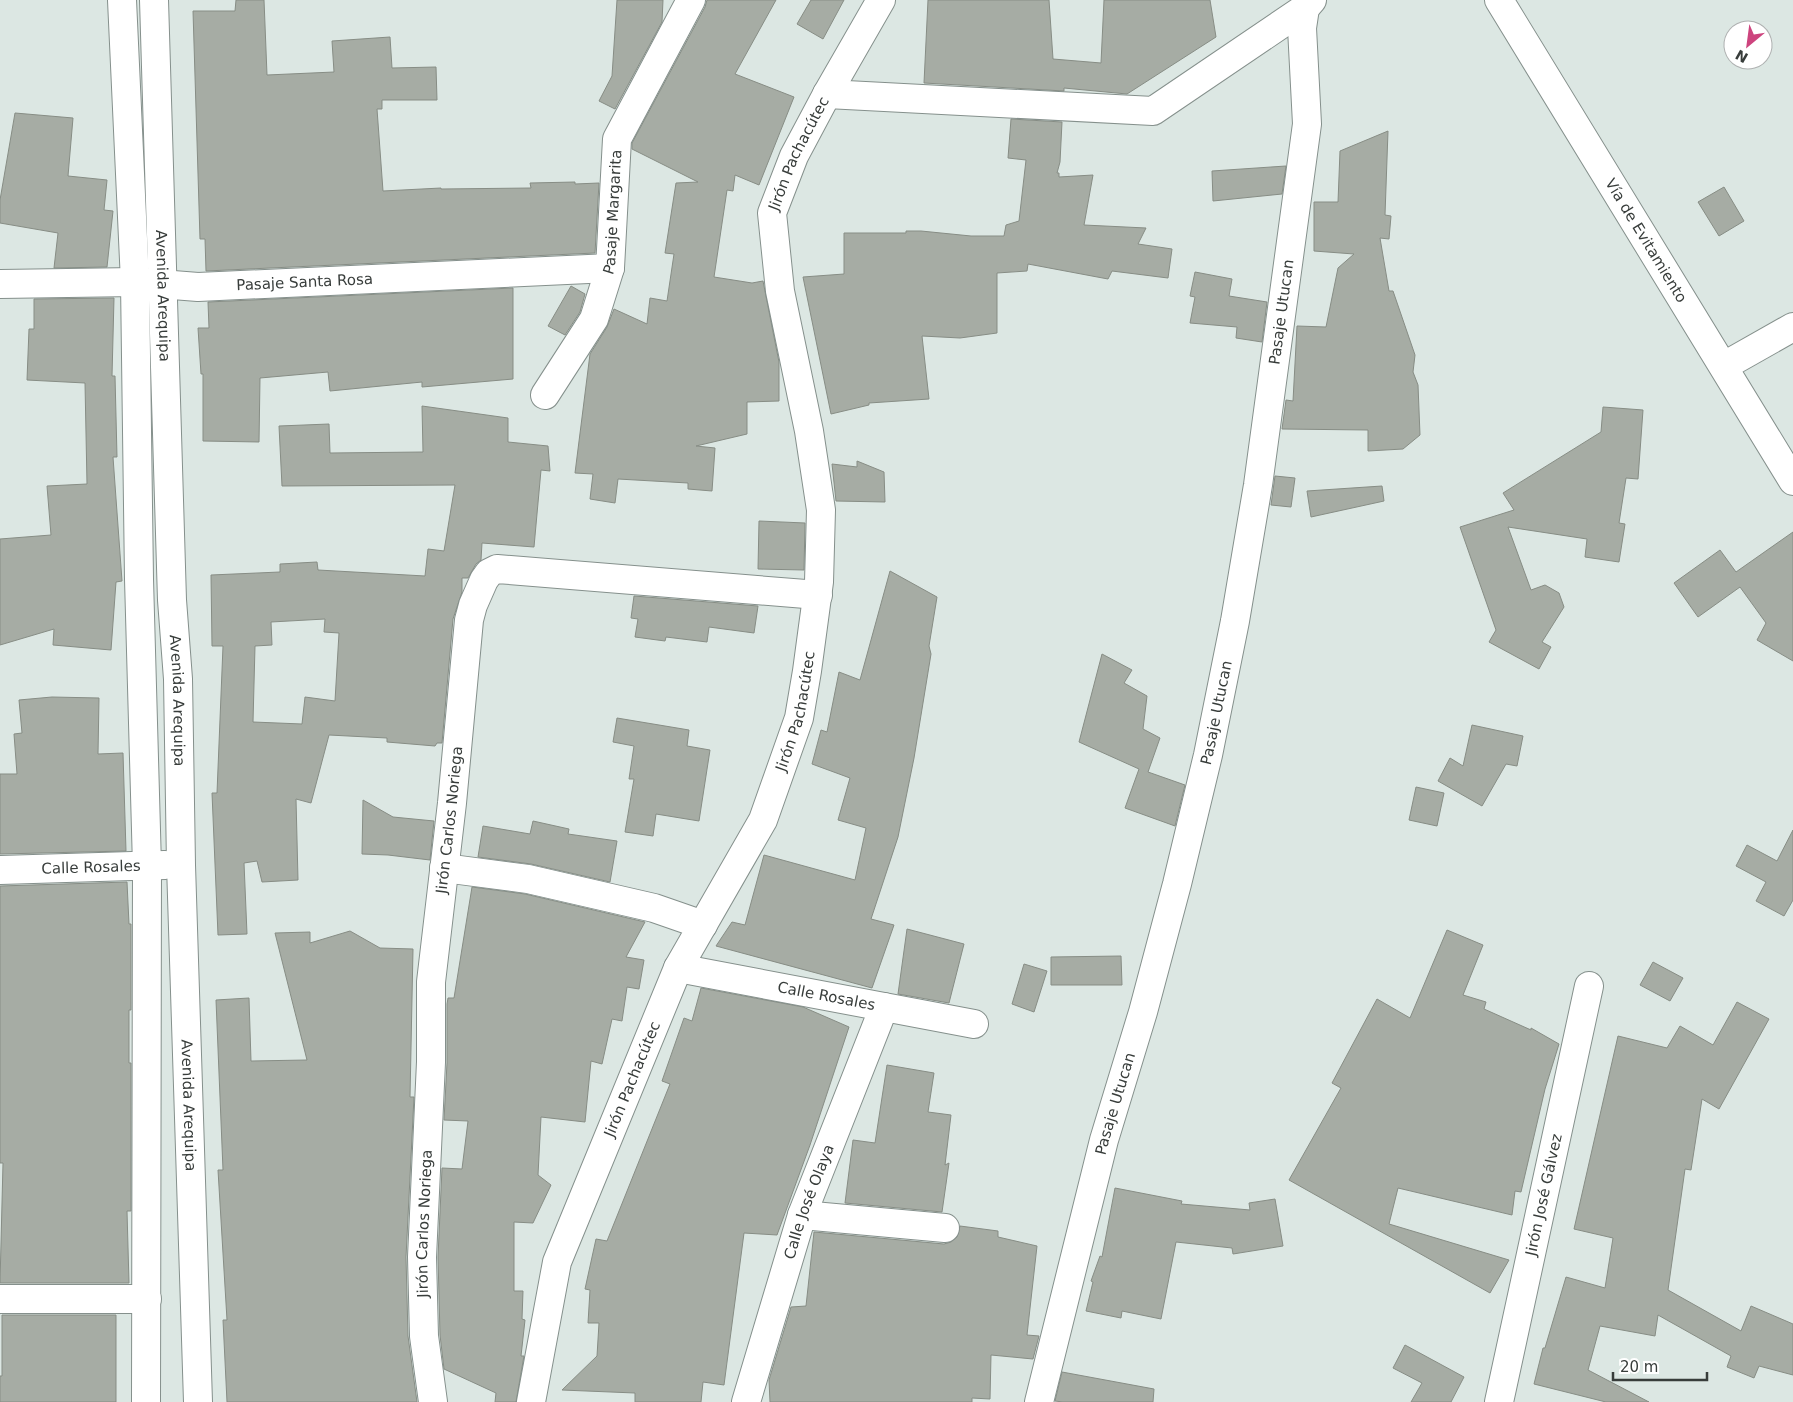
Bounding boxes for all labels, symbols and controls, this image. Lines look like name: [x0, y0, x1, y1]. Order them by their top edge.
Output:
north arrow: [1723, 20, 1773, 70]
text: N: [1733, 47, 1751, 66]
street label: Jirón Pachacútec: [764, 94, 833, 214]
street label: Pasaje Margarita: [599, 149, 625, 277]
street label: Vía de Evitamiento: [1601, 175, 1691, 306]
street label: Avenida Arequipa: [152, 230, 174, 362]
street label: Pasaje Utucan: [1265, 258, 1298, 366]
street label: Pasaje Santa Rosa: [236, 270, 373, 294]
street label: Avenida Arequipa: [166, 634, 188, 767]
street label: Jirón Pachacútec: [772, 650, 819, 775]
street label: Pasaje Utucan: [1197, 659, 1236, 767]
street label: Jirón Carlos Noriega: [432, 745, 466, 896]
street label: Calle Rosales: [41, 857, 141, 878]
street label: Calle Rosales: [776, 978, 877, 1014]
street label: Jirón Pachacútec: [600, 1019, 664, 1141]
street label: Avenida Arequipa: [178, 1039, 200, 1172]
street label: Pasaje Utucan: [1092, 1050, 1139, 1157]
street label: Jirón José Gálvez: [1522, 1132, 1566, 1258]
street label: Calle José Olaya: [780, 1142, 838, 1261]
street label: Jirón Carlos Noriega: [413, 1149, 436, 1299]
scale bar: [1613, 1350, 1707, 1382]
text: 20 m: [1620, 1358, 1658, 1376]

